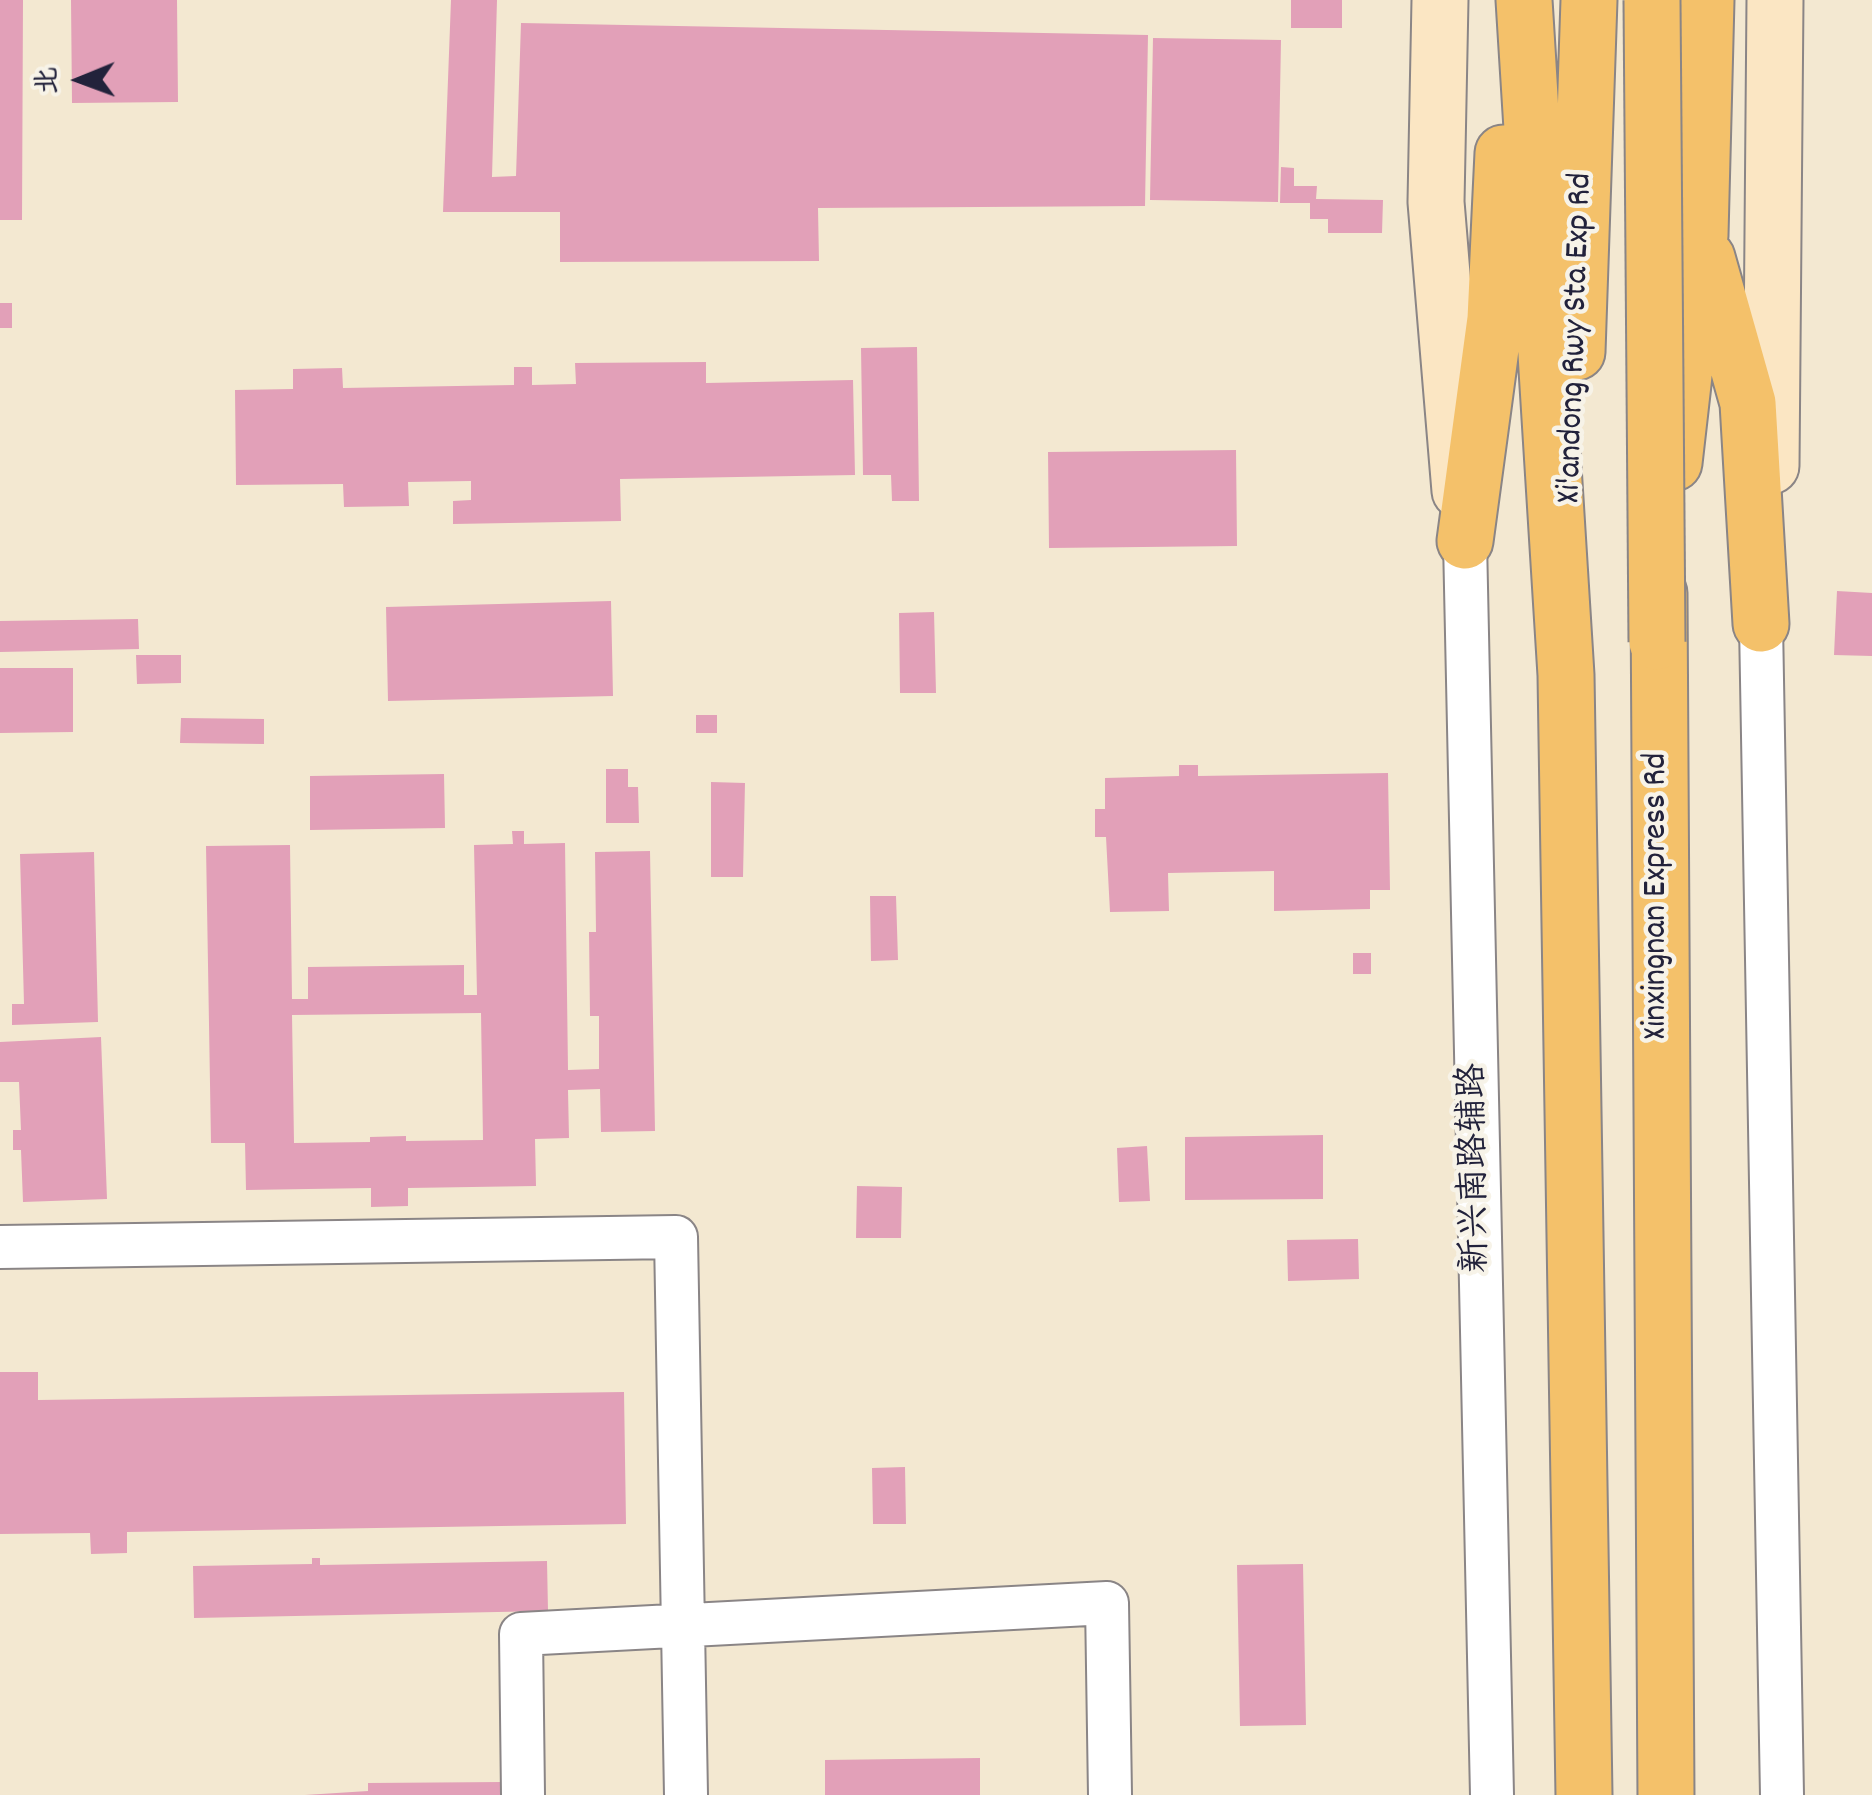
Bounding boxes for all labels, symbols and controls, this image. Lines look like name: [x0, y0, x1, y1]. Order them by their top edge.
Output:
north arrow: [30, 30, 130, 130]
text: 北: [30, 66, 70, 95]
street label: Xi'andong Rwy Sta Exp Rd: [1551, 172, 1605, 504]
street label: Xinxingnan Express Rd: [1638, 753, 1680, 1039]
street label: 新兴南路辅路: [1455, 1063, 1501, 1273]

